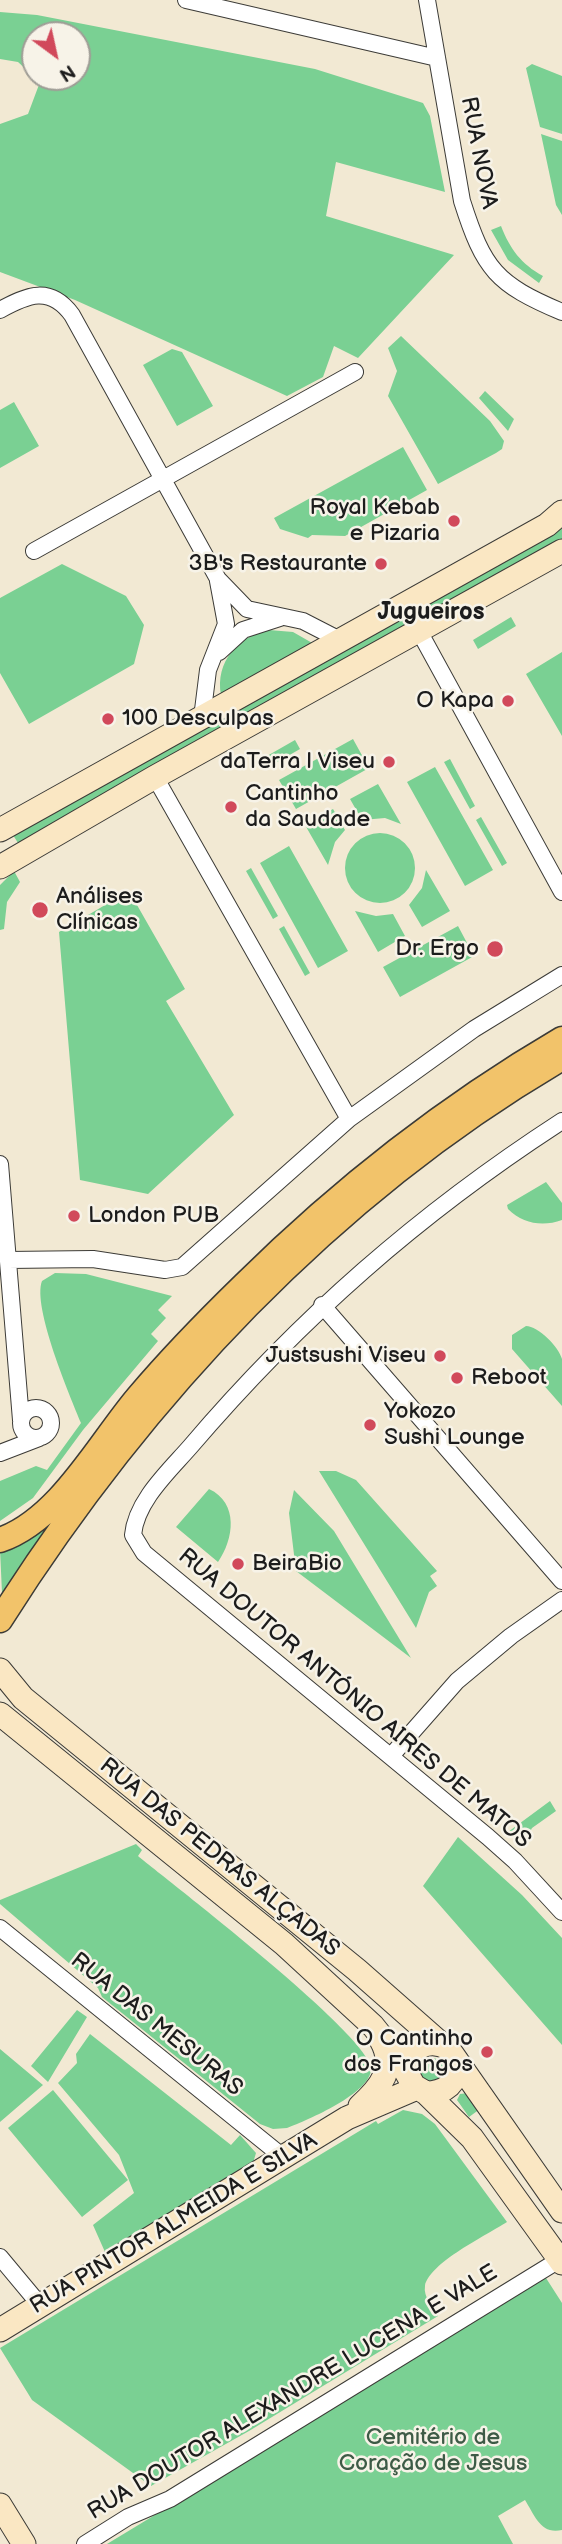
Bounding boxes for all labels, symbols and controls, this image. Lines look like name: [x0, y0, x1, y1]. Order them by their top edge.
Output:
north arrow: [21, 21, 91, 91]
text: N: [54, 59, 79, 86]
street label: RUA NOVA: [454, 95, 502, 211]
place label: Royal Kebab e Pizaria: [310, 494, 440, 548]
marker: Royal Kebab e Pizaria: [446, 513, 462, 529]
place label: 3B's Restaurante: [188, 550, 367, 578]
marker: 3B's Restaurante: [373, 556, 389, 572]
district label: Jugueiros: [377, 599, 485, 627]
place label: O Kapa: [416, 687, 494, 715]
marker: O Kapa: [500, 693, 516, 709]
place label: 100 Desculpas: [122, 705, 274, 733]
marker: 100 Desculpas: [100, 711, 116, 727]
place label: daTerra | Viseu: [220, 748, 375, 776]
marker: daTerra | Viseu: [381, 754, 397, 770]
place label: Cantinho da Saudade: [245, 780, 370, 834]
marker: Cantinho da Saudade: [223, 799, 239, 815]
place label: Análises Clínicas: [56, 883, 143, 937]
marker: Análises Clínicas: [30, 900, 50, 920]
place label: Dr. Ergo: [395, 935, 479, 963]
marker: Dr. Ergo: [485, 939, 505, 959]
place label: London PUB: [88, 1202, 219, 1230]
marker: London PUB: [66, 1208, 82, 1224]
place label: Justsushi Viseu: [266, 1342, 426, 1370]
marker: Justsushi Viseu: [432, 1348, 448, 1364]
place label: Reboot: [471, 1364, 547, 1392]
marker: Reboot: [449, 1370, 465, 1386]
place label: Yokozo Sushi Lounge: [384, 1398, 525, 1452]
marker: Yokozo Sushi Lounge: [362, 1417, 378, 1433]
street label: RUA DOUTOR ANTÓNIO AIRES DE MATOS: [172, 1543, 536, 1855]
place label: BeiraBio: [252, 1550, 342, 1578]
marker: BeiraBio: [230, 1556, 246, 1572]
street label: RUA DAS PEDRAS ALÇADAS: [93, 1753, 345, 1963]
street label: RUA DAS MESURAS: [64, 1947, 248, 2103]
place label: O Cantinho dos Frangos: [344, 2025, 473, 2079]
marker: O Cantinho dos Frangos: [479, 2044, 495, 2060]
street label: RUA PINTOR ALMEIDA E SILVA: [25, 2127, 323, 2321]
street label: RUA DOUTOR ALEXANDRE LUCENA E VALE: [83, 2259, 503, 2527]
park label: Cemitério de Coração de Jesus: [339, 2424, 527, 2478]

